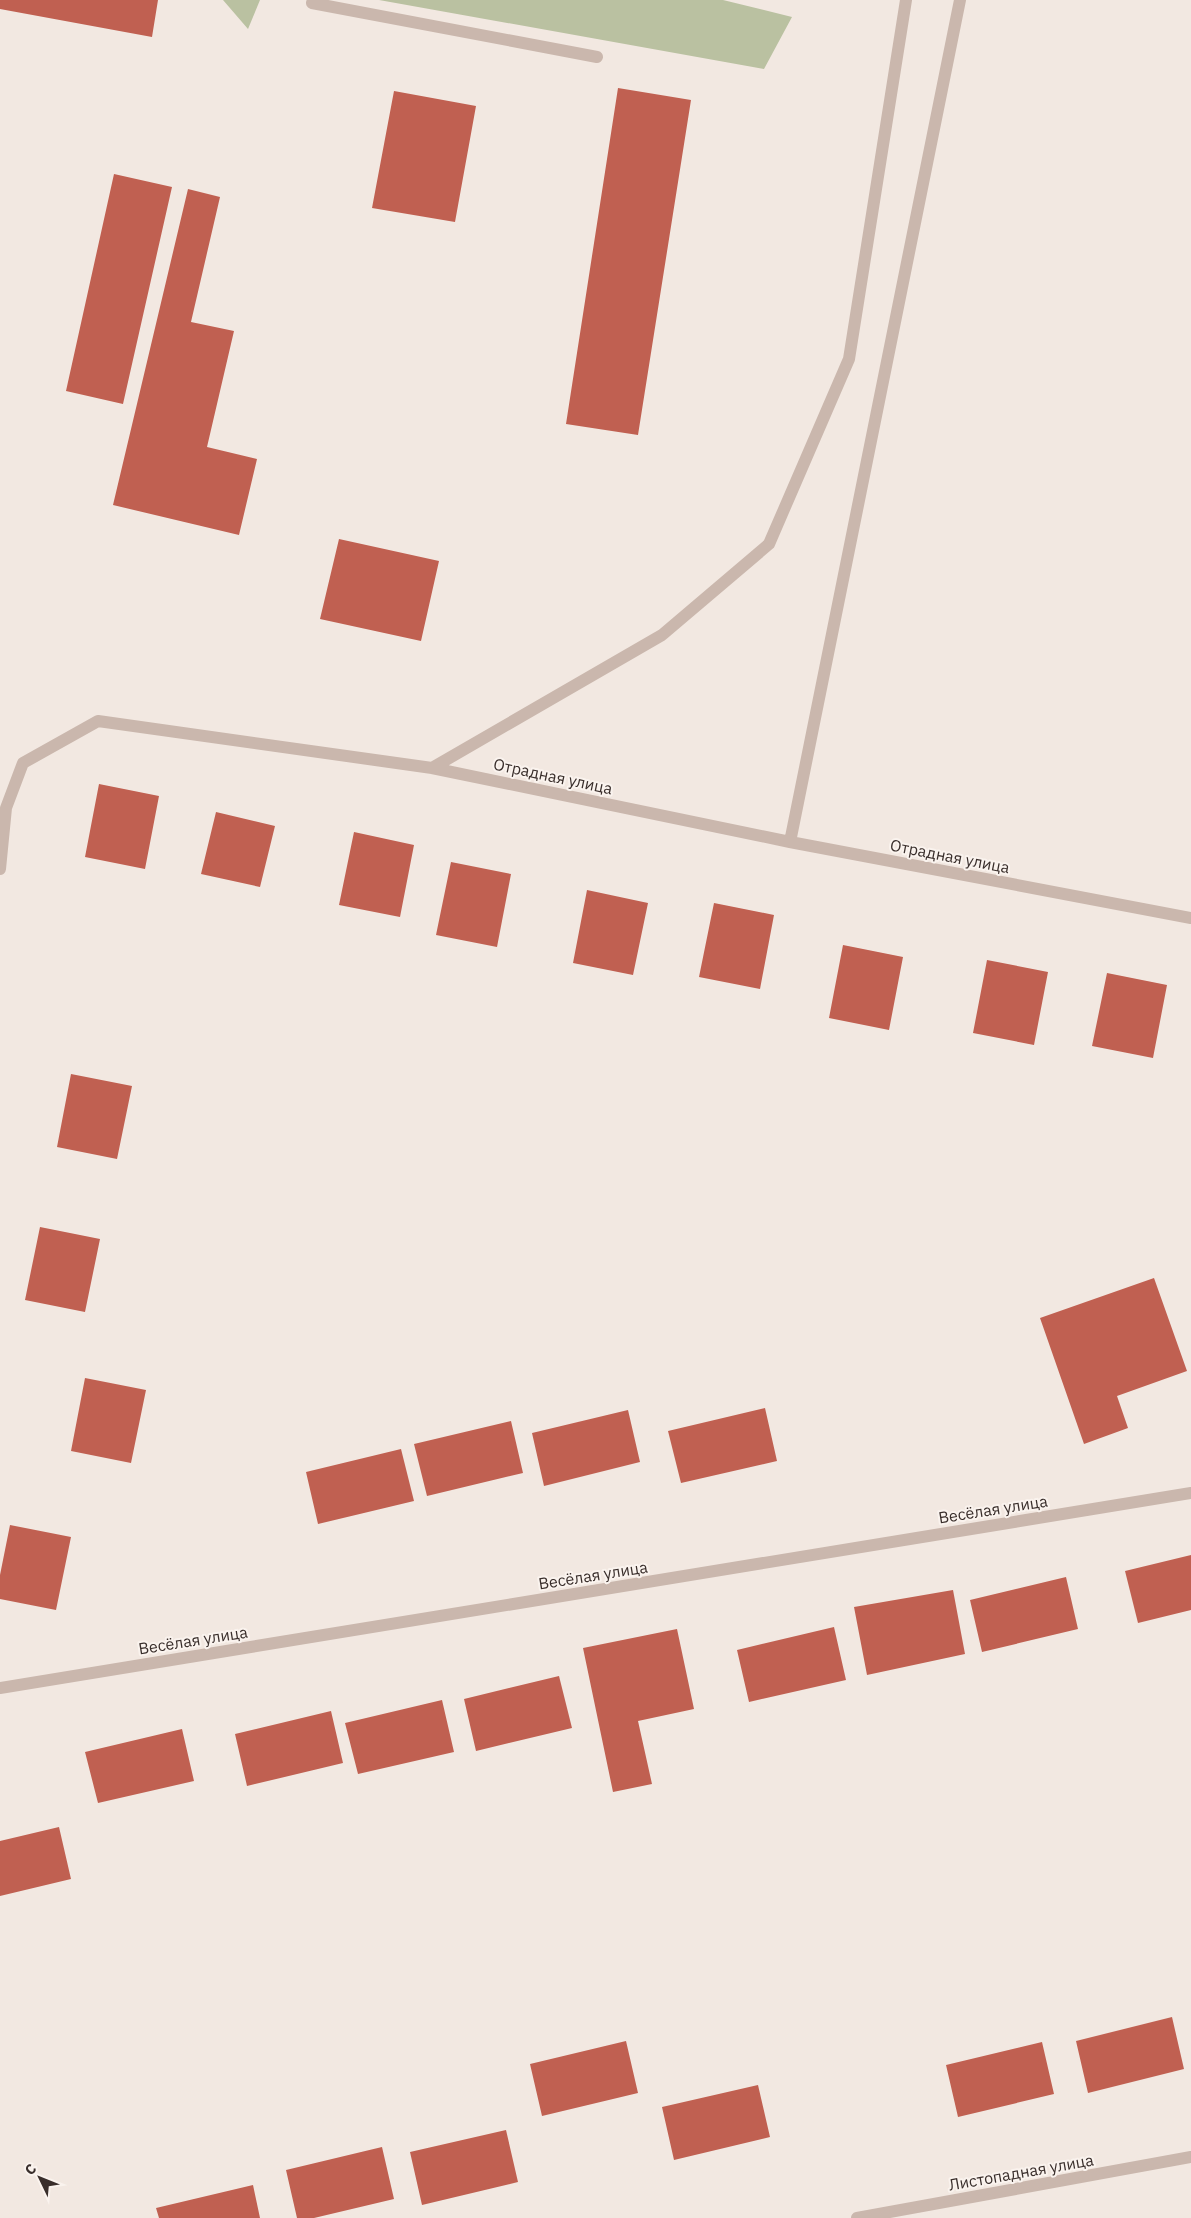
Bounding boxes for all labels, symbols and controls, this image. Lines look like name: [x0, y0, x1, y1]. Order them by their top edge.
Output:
street label: Отрадная улица: [492, 754, 615, 798]
street label: Отрадная улица: [889, 835, 1012, 877]
street label: Весёлая улица: [937, 1490, 1049, 1527]
street label: Весёлая улица: [537, 1556, 649, 1593]
street label: Весёлая улица: [137, 1621, 249, 1658]
street label: Листопадная улица: [947, 2149, 1096, 2195]
north arrow: [15, 2153, 65, 2203]
text: С: [21, 2160, 40, 2179]

